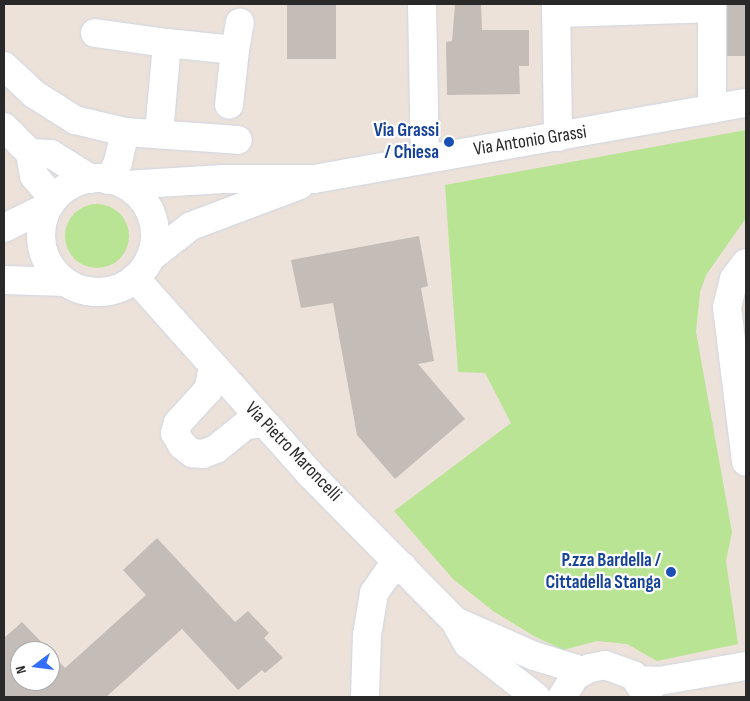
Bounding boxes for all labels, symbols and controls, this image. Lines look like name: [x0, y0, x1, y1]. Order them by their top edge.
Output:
place label: Via Grassi / Chiesa: [373, 120, 439, 164]
street label: Via Antonio Grassi: [472, 121, 588, 161]
marker: Via Grassi / Chiesa: [443, 136, 455, 148]
street label: Via Pietro Maroncelli: [240, 398, 346, 506]
place label: P.zza Bardella / Cittadella Stanga: [546, 550, 661, 594]
marker: P.zza Bardella / Cittadella Stanga: [665, 566, 677, 578]
north arrow: [10, 641, 60, 691]
text: N: [12, 664, 30, 676]

